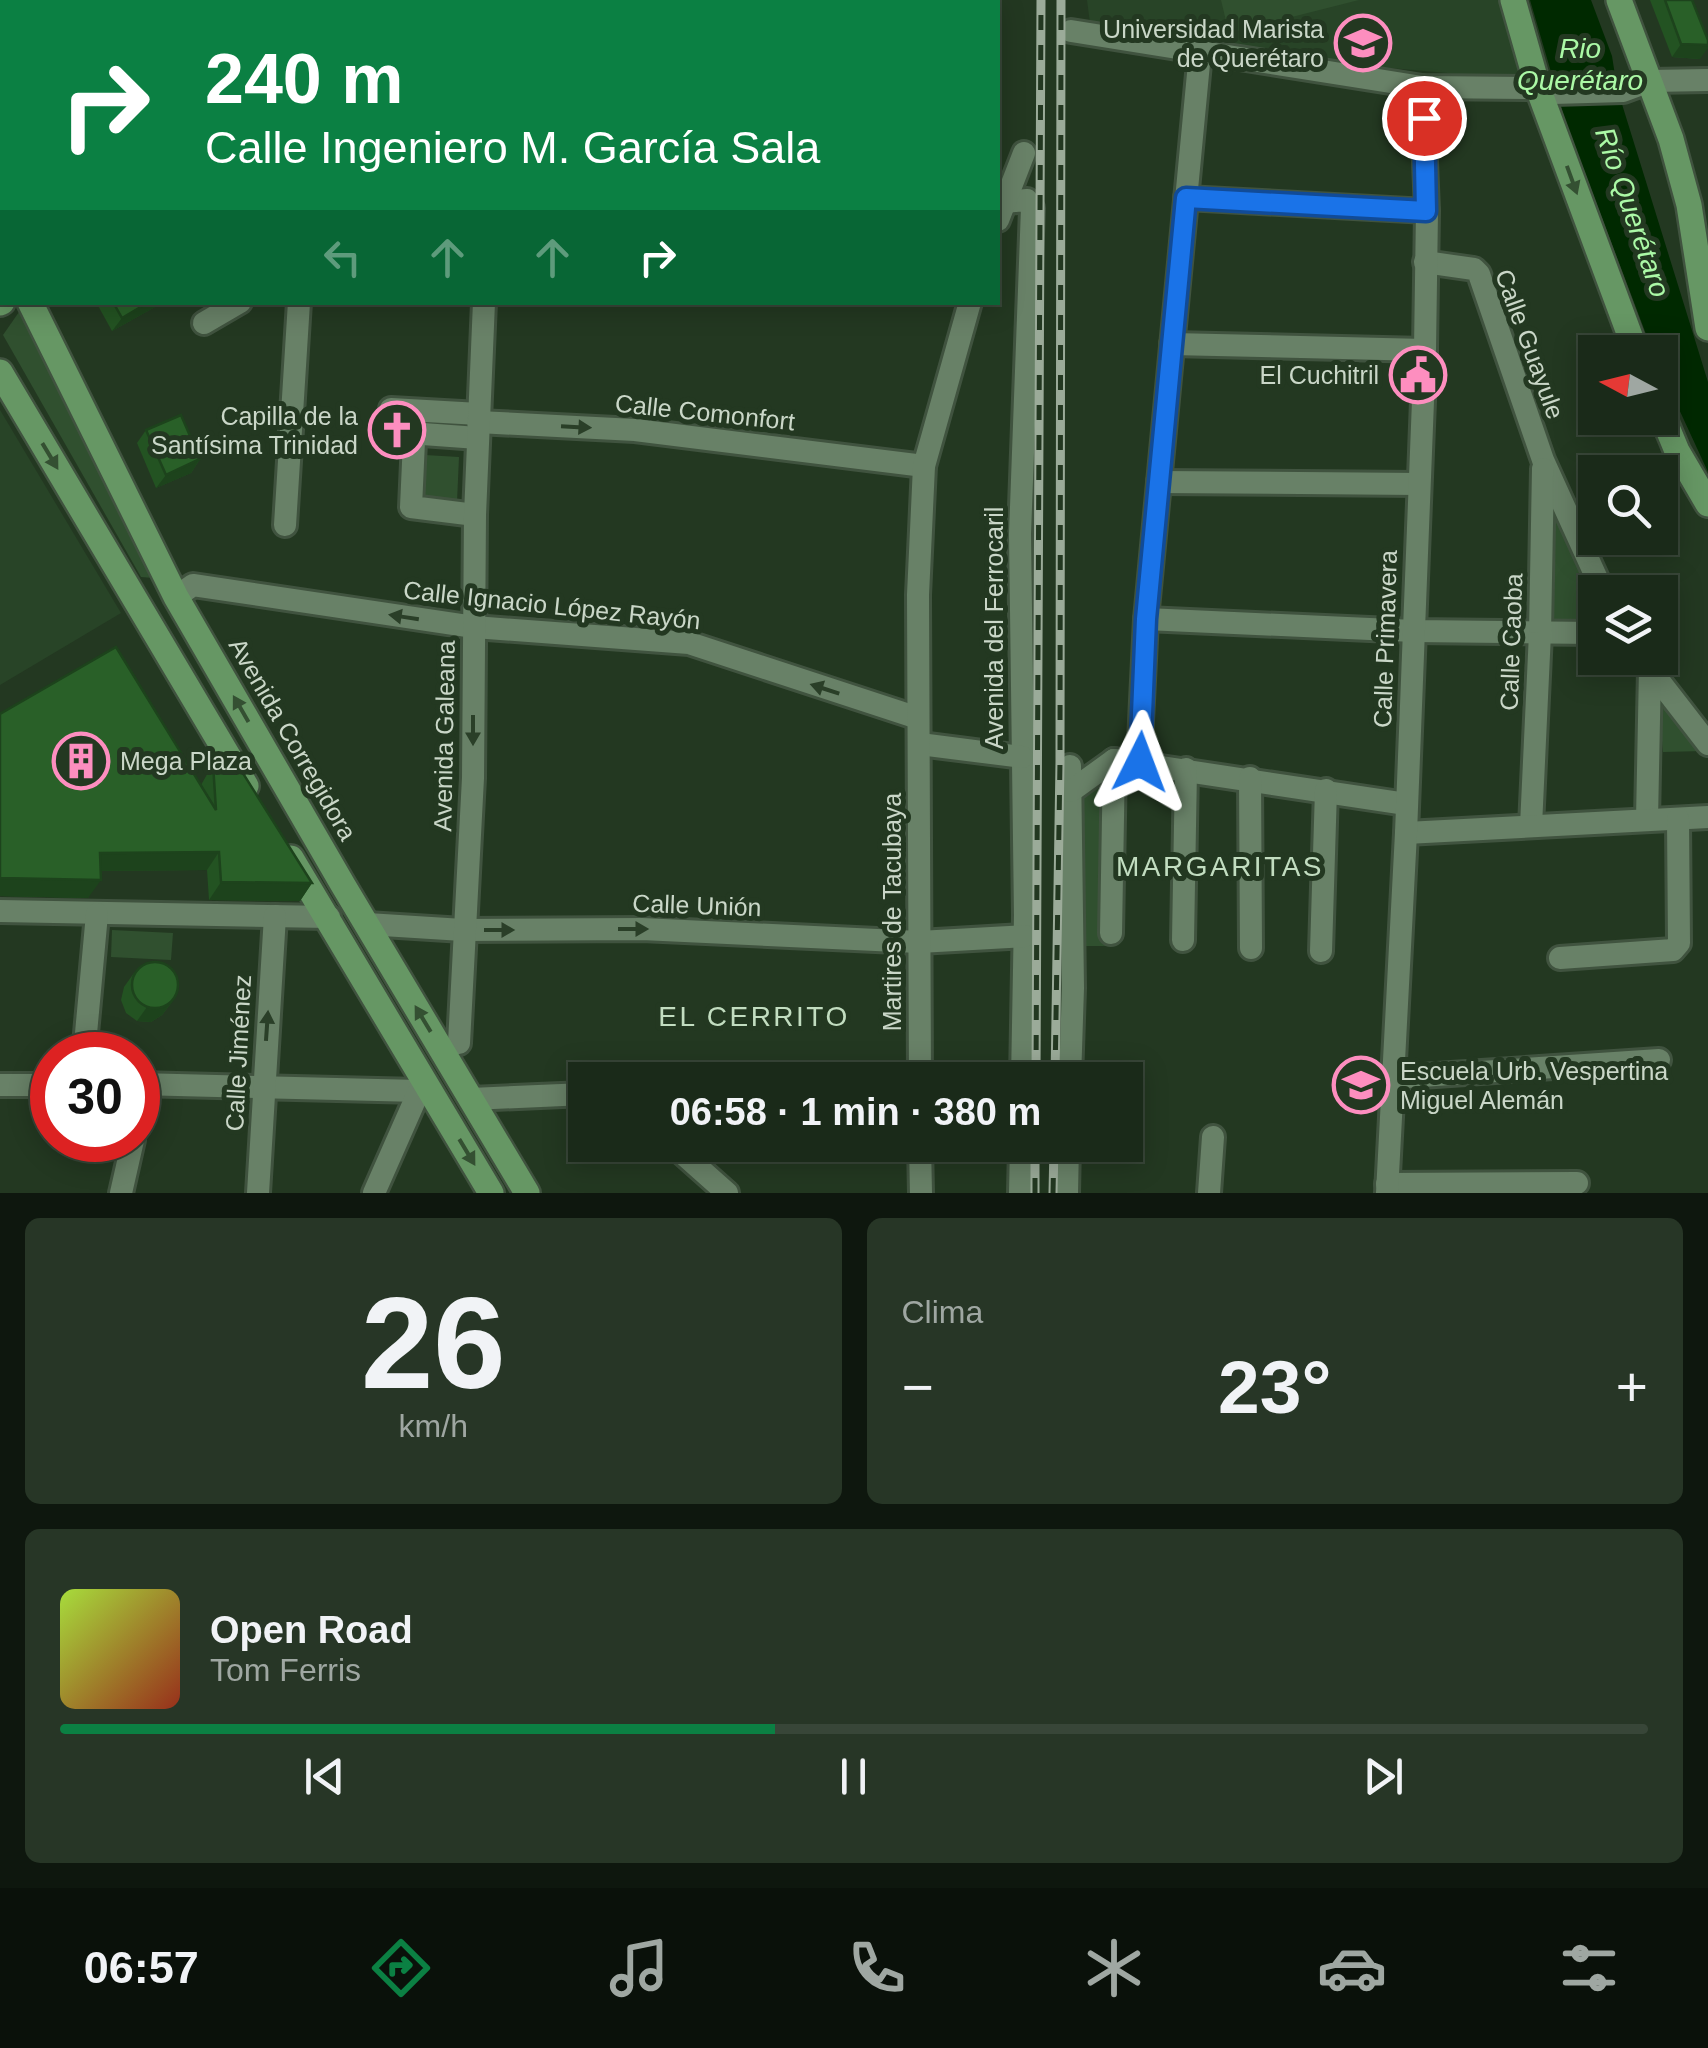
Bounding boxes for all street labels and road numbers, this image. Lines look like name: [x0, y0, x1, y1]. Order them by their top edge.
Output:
street label: Calle Guayule: [1490, 265, 1570, 423]
street label: Calle Comonfort: [614, 389, 796, 435]
street label: Avenida del Ferrocaril: [980, 507, 1008, 749]
street label: Calle Primavera: [1368, 550, 1402, 728]
street label: Calle Caoba: [1495, 573, 1527, 711]
street label: Calle Ignacio López Rayón: [402, 575, 702, 635]
street label: Avenida Corregidora: [224, 633, 362, 845]
street label: Avenida Galeana: [428, 640, 460, 832]
street label: Martires de Tacubaya: [878, 793, 906, 1031]
street label: Calle Unión: [632, 889, 762, 921]
street label: Calle Jiménez: [220, 974, 256, 1132]

